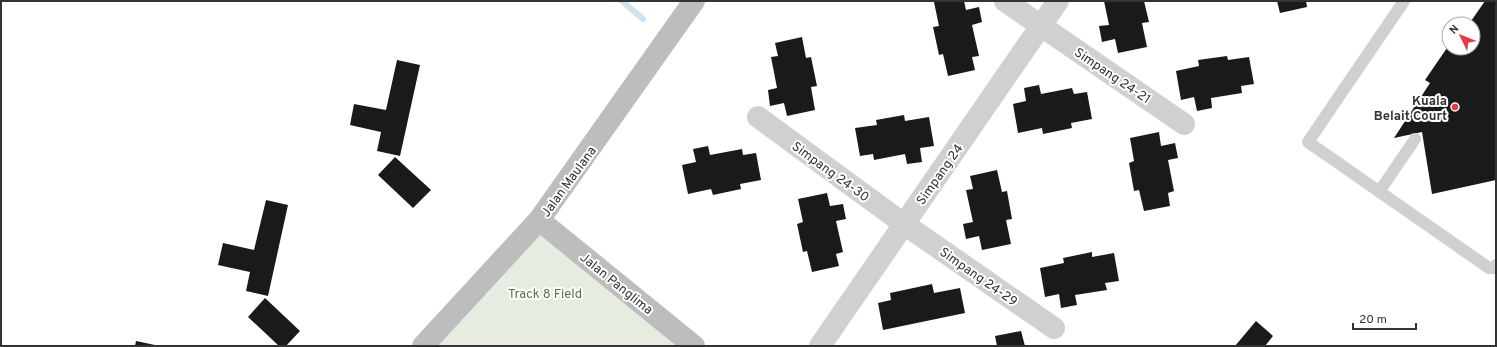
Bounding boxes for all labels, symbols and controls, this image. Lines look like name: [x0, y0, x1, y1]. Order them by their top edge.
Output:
north arrow: [1441, 16, 1481, 56]
text: N: [1447, 22, 1462, 38]
street label: Simpang 24-21: [1071, 45, 1153, 108]
place label: Kuala Belait Court: [1374, 94, 1447, 125]
marker: Kuala Belait Court: [1450, 102, 1460, 112]
street label: Simpang 24-30: [788, 139, 872, 206]
street label: Simpang 24: [914, 142, 967, 209]
street label: Jalan Maulana: [539, 144, 601, 221]
street label: Simpang 24-29: [936, 245, 1020, 310]
street label: Jalan Panglima: [576, 250, 655, 319]
park label: Track 8 Field: [508, 287, 582, 303]
scale bar: [1353, 305, 1416, 331]
text: 20 m: [1359, 312, 1387, 328]

